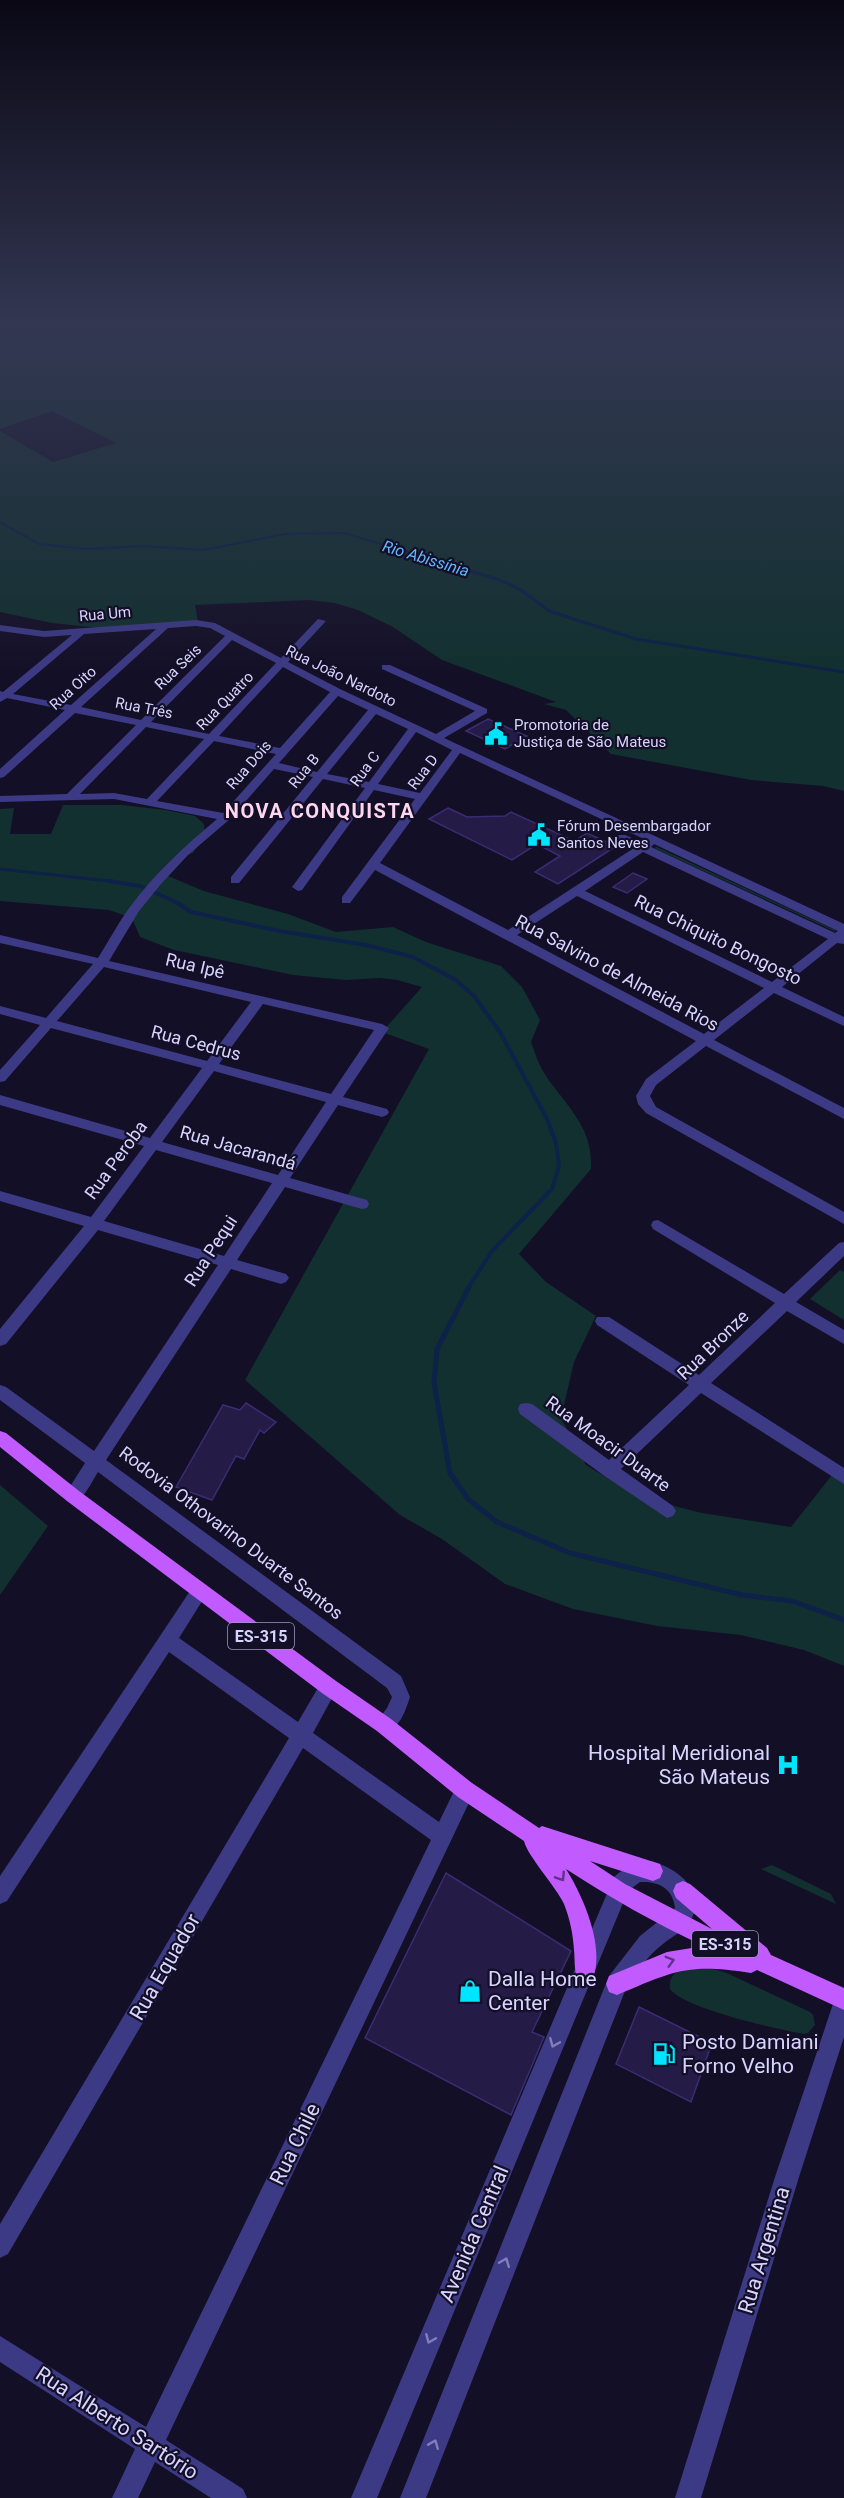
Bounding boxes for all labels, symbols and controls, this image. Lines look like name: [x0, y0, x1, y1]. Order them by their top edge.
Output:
water label: Rio Abissínia: [380, 536, 471, 581]
street label: Rua Um: [78, 603, 132, 625]
street label: Rua Seis: [151, 641, 205, 693]
street label: Rua João Nardoto: [283, 641, 399, 711]
street label: Rua Oito: [46, 662, 100, 714]
street label: Rua Quatro: [193, 668, 257, 734]
street label: Rua Três: [114, 694, 174, 722]
place label: Promotoria de Justiça de São Mateus: [514, 716, 666, 751]
public building icon: Promotoria de Justiça de São Mateus: [483, 721, 509, 747]
street label: Rua Dois: [223, 737, 275, 793]
street label: Rua C: [346, 748, 384, 790]
street label: Rua B: [285, 750, 323, 792]
street label: Rua D: [404, 751, 442, 793]
district label: NOVA CONQUISTA: [225, 799, 415, 823]
place label: Fórum Desembargador Santos Neves: [557, 817, 711, 852]
public building icon: Fórum Desembargador Santos Neves: [526, 822, 552, 848]
street label: Rua Chiquito Bongosto: [631, 890, 805, 989]
street label: Rua Salvino de Almeida Rios: [512, 910, 723, 1035]
street label: Rua Ipê: [164, 949, 227, 982]
street label: Rua Cedrus: [149, 1020, 243, 1065]
street label: Rua Peroba: [80, 1116, 151, 1203]
street label: Rua Jacarandá: [178, 1121, 299, 1174]
street label: Rua Pequi: [180, 1211, 241, 1290]
street label: Rua Bronze: [673, 1305, 753, 1384]
street label: Rua Moacir Duarte: [542, 1391, 675, 1496]
street label: Rodovia Othovarino Duarte Santos: [115, 1442, 347, 1624]
road number: ES-315: [228, 1623, 294, 1649]
place label: Hospital Meridional São Mateus: [588, 1741, 770, 1789]
hospital icon: Hospital Meridional São Mateus: [775, 1752, 801, 1778]
one-way arrow: [553, 1870, 564, 1881]
street label: Rua Equador: [125, 1910, 205, 2024]
road number: ES-315: [692, 1931, 758, 1957]
one-way arrow: [665, 1955, 675, 1968]
place label: Dalla Home Center: [488, 1967, 597, 2015]
shop icon: Dalla Home Center: [457, 1978, 483, 2004]
place label: Posto Damiani Forno Velho: [682, 2030, 819, 2078]
one-way arrow: [549, 2036, 561, 2047]
fuel station icon: Posto Damiani Forno Velho: [651, 2041, 677, 2067]
street label: Rua Chile: [265, 2099, 325, 2189]
street label: Avenida Central: [434, 2162, 514, 2306]
street label: Rua Argentina: [733, 2184, 795, 2316]
one-way arrow: [498, 2257, 511, 2268]
one-way arrow: [425, 2332, 437, 2343]
street label: Rua Alberto Sartório: [31, 2362, 203, 2484]
one-way arrow: [427, 2439, 439, 2450]

